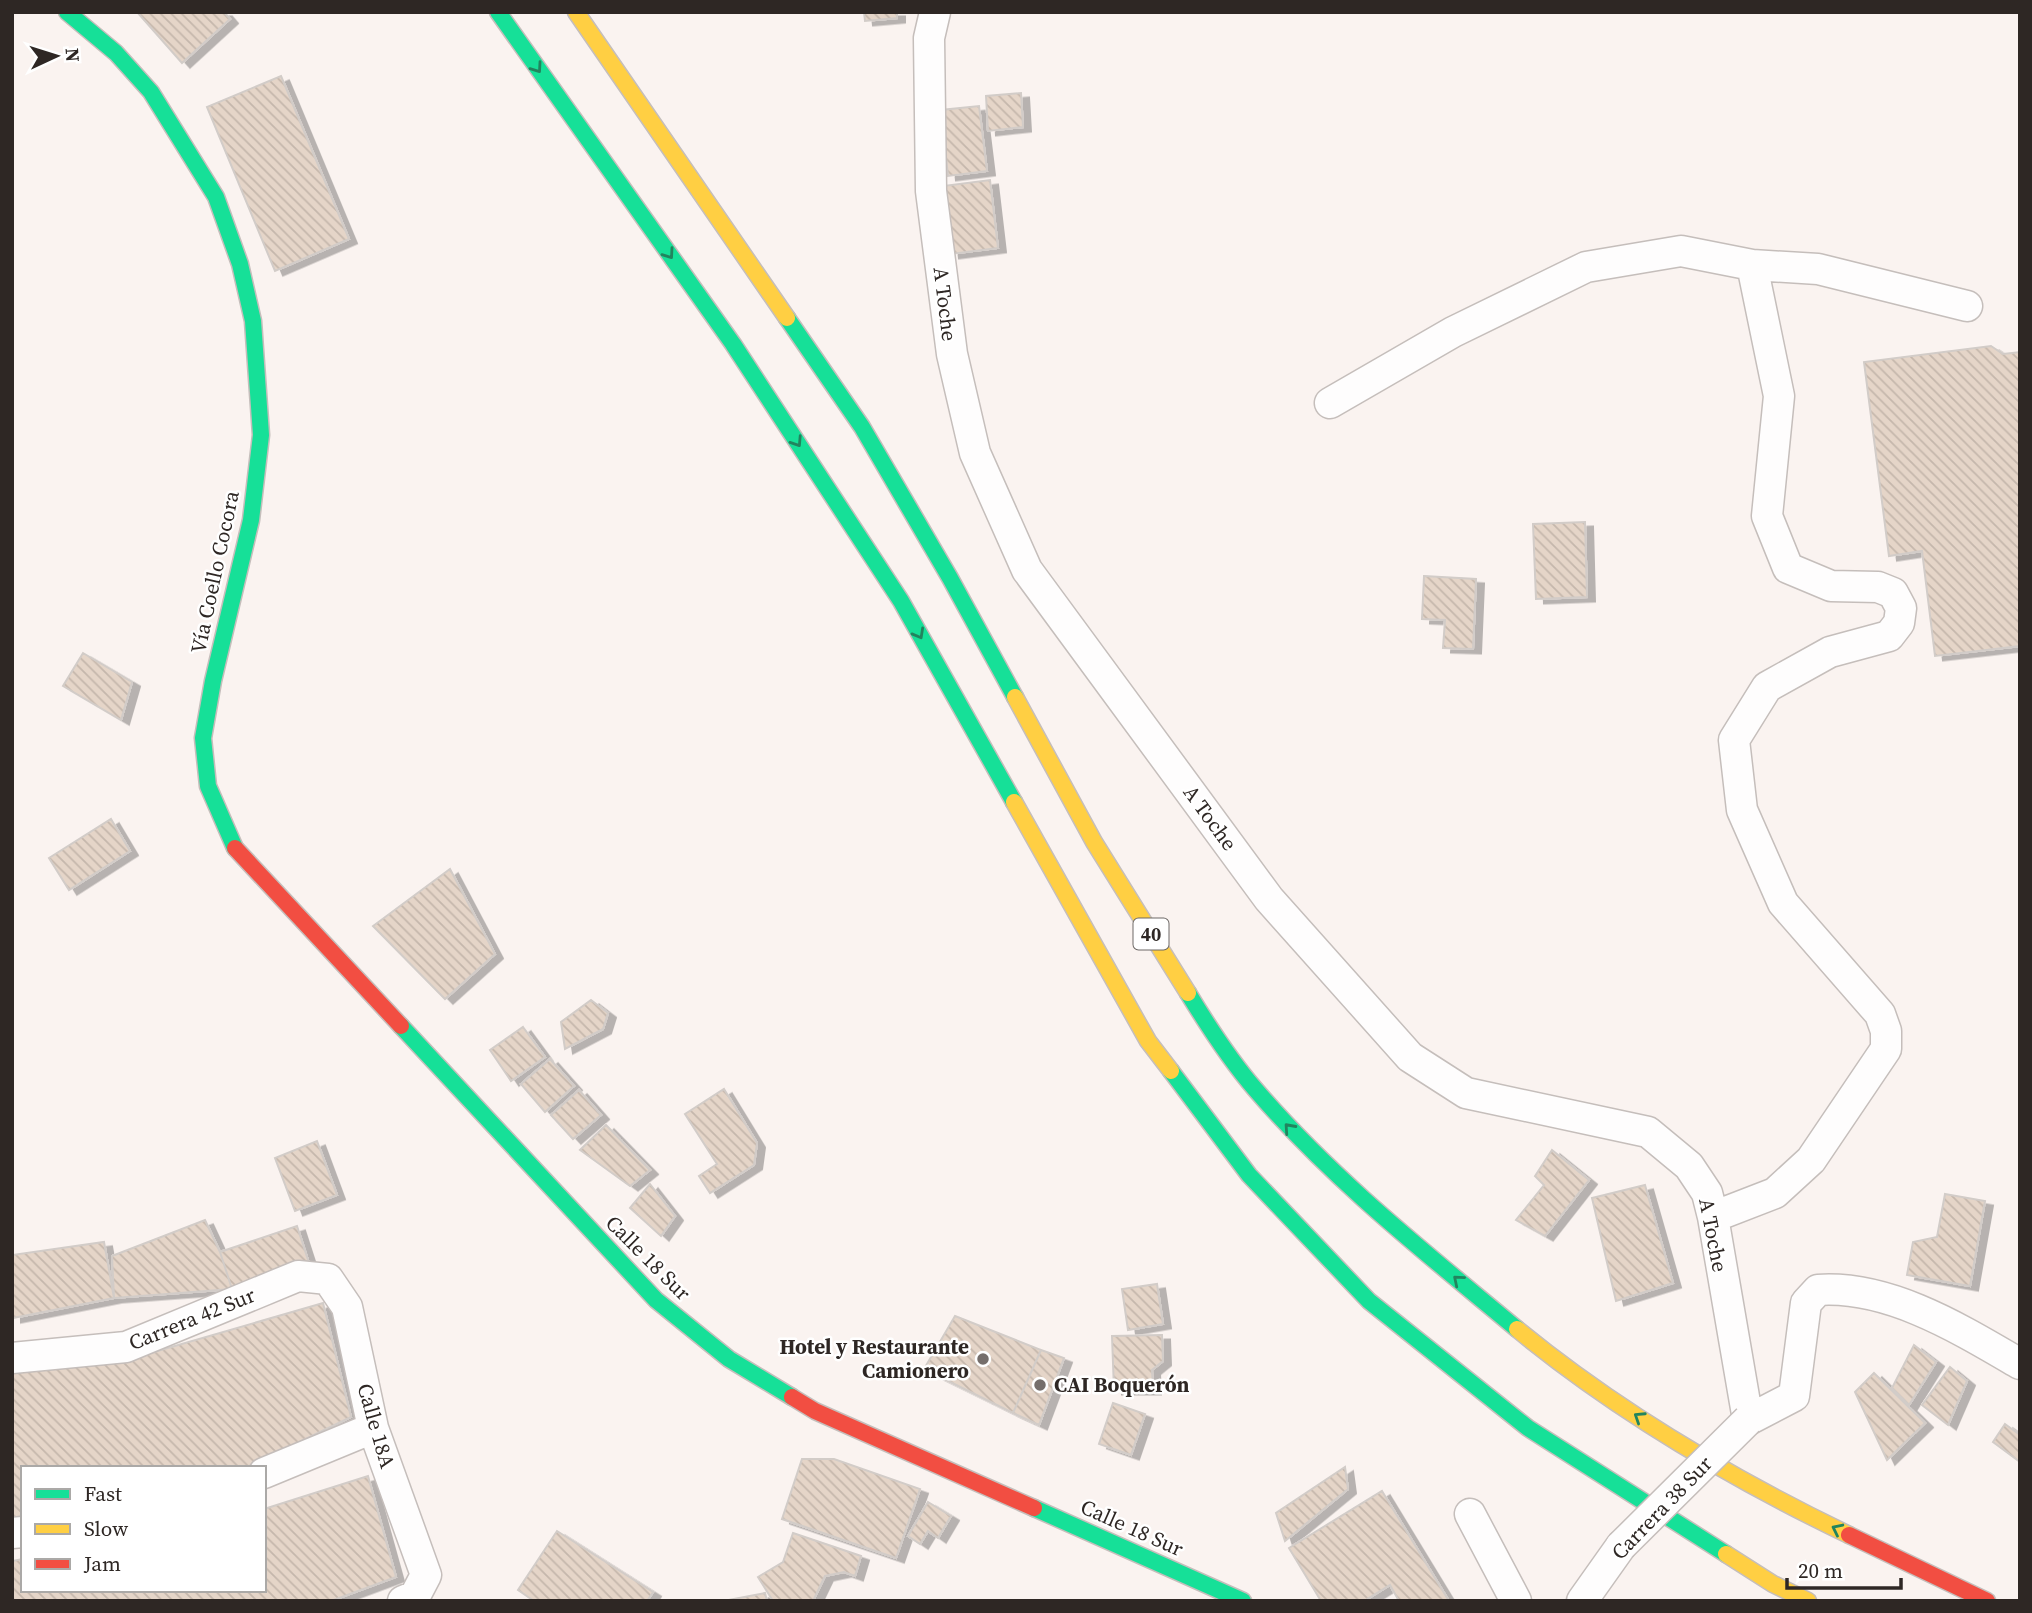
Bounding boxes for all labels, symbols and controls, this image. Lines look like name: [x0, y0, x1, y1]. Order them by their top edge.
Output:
north arrow: [21, 21, 91, 91]
text: N: [60, 47, 86, 63]
one-way arrow: [529, 60, 541, 73]
one-way arrow: [661, 246, 673, 259]
street label: A Toche: [927, 265, 964, 343]
one-way arrow: [788, 434, 801, 447]
street label: Vía Coello Cocora: [183, 488, 246, 656]
one-way arrow: [911, 626, 924, 639]
street label: A Toche: [1177, 779, 1244, 856]
road number: 40: [1134, 918, 1168, 950]
one-way arrow: [1285, 1123, 1297, 1136]
street label: A Toche: [1692, 1196, 1735, 1274]
street label: Calle 18 Sur: [599, 1209, 697, 1307]
one-way arrow: [1453, 1276, 1466, 1288]
street label: Carrera 42 Sur: [124, 1280, 259, 1357]
place label: Hotel y Restaurante Camionero: [779, 1332, 969, 1385]
marker: Hotel y Restaurante Camionero: [975, 1351, 991, 1367]
place label: CAI Boquerón: [1054, 1370, 1190, 1399]
marker: CAI Boquerón: [1032, 1377, 1048, 1393]
street label: Calle 18A: [351, 1380, 402, 1472]
one-way arrow: [1634, 1412, 1647, 1425]
street label: Carrera 38 Sur: [1605, 1449, 1719, 1566]
legend: [21, 1466, 266, 1592]
text: Fast: [84, 1479, 122, 1508]
street label: Calle 18 Sur: [1076, 1492, 1188, 1563]
text: Slow: [84, 1514, 128, 1543]
one-way arrow: [1832, 1523, 1844, 1537]
scale bar: [1787, 1546, 1901, 1590]
text: Jam: [83, 1549, 121, 1578]
text: 20 m: [1798, 1556, 1843, 1585]

